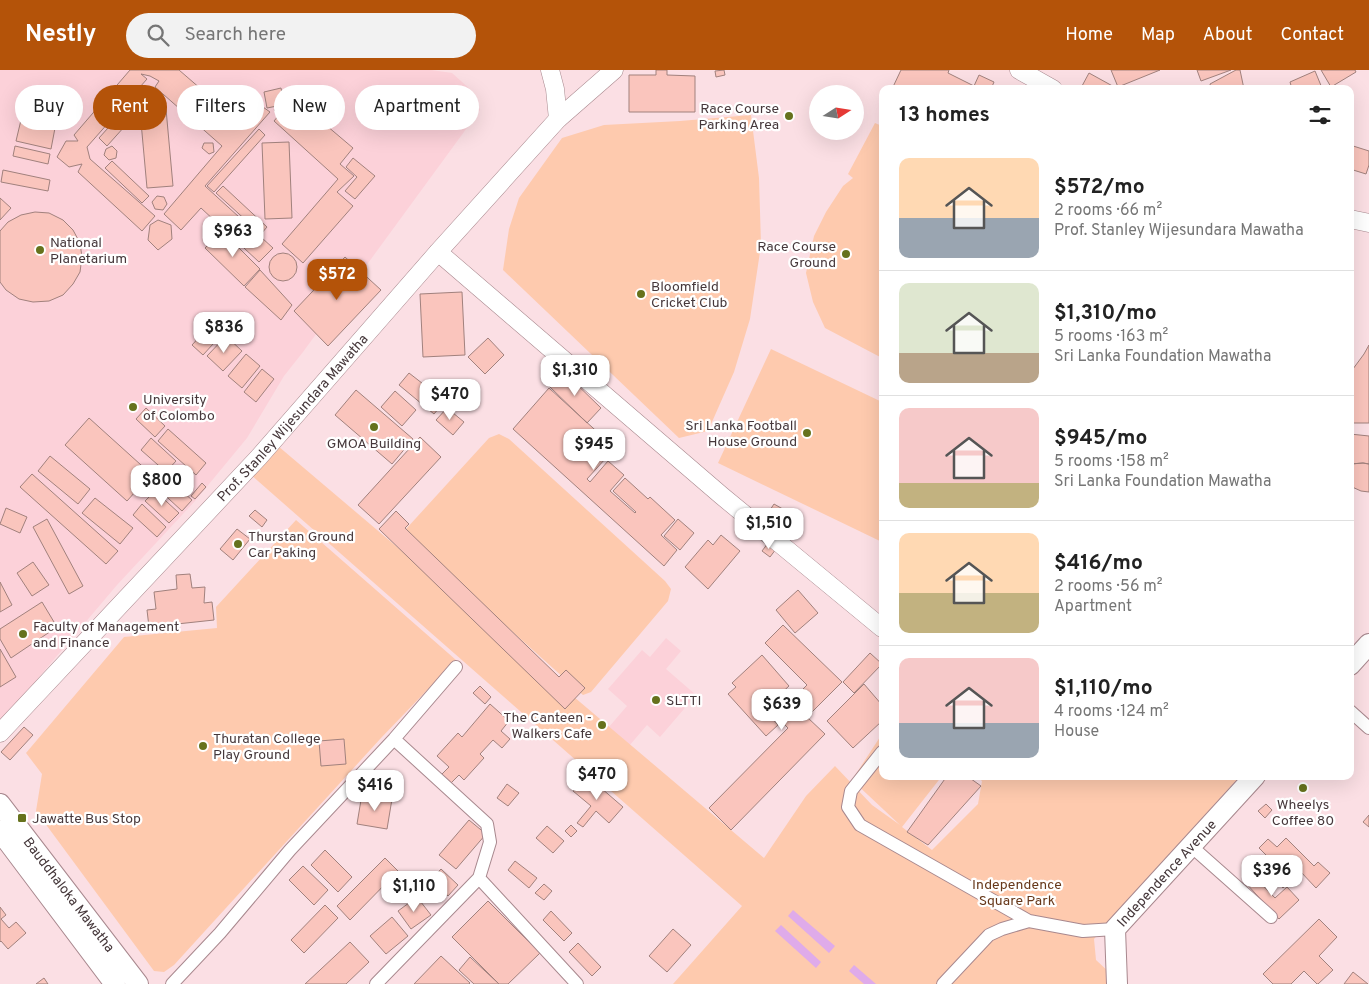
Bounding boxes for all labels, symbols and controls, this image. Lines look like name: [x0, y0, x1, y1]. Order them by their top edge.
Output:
search box: [126, 13, 476, 58]
text: Nestly: [25, 20, 96, 50]
icon: search: [144, 21, 172, 49]
text: Search here: [184, 23, 286, 47]
text: Home: [1065, 24, 1113, 47]
text: Map: [1141, 24, 1175, 47]
text: About: [1203, 24, 1252, 47]
text: Contact: [1280, 24, 1344, 47]
chip: Buy: [15, 85, 83, 130]
chip: Rent: [93, 85, 167, 130]
chip: Filters: [177, 85, 264, 130]
chip: New: [274, 85, 345, 130]
chip: Apartment: [355, 85, 479, 130]
north arrow: [809, 85, 864, 140]
map controls: [809, 85, 864, 140]
place label: Race Course Parking Area: [698, 101, 779, 134]
icon: filters: [1306, 101, 1334, 129]
text: 13 homes: [899, 102, 990, 129]
marker: Race Course Parking Area: [783, 110, 795, 122]
text: $572/mo: [1054, 174, 1145, 201]
icon: home: [939, 178, 999, 238]
text: 2 rooms · 66 m²: [1054, 201, 1162, 221]
pin: $963: [203, 216, 263, 258]
text: Prof. Stanley Wijesundara Mawatha: [1054, 221, 1304, 241]
text: $963: [214, 222, 252, 242]
place label: National Planetarium: [50, 235, 127, 268]
place label: Race Course Ground: [757, 239, 836, 272]
marker: National Planetarium: [34, 244, 46, 256]
marker: Race Course Ground: [840, 248, 852, 260]
pin: $572: [307, 258, 367, 301]
text: $572: [318, 265, 356, 285]
place label: Bloomfield Cricket Club: [651, 279, 728, 312]
marker: Bloomfield Cricket Club: [635, 288, 647, 300]
text: $1,310/mo: [1054, 300, 1157, 327]
icon: home: [939, 303, 999, 363]
pin: $836: [194, 312, 254, 354]
text: $836: [204, 318, 244, 338]
text: 5 rooms · 163 m²: [1054, 327, 1168, 347]
street label: Prof. Stanley Wijesundara Mawatha: [214, 331, 372, 506]
text: Sri Lanka Foundation Mawatha: [1054, 347, 1271, 367]
pin: $1,310: [534, 354, 616, 397]
text: $1,310: [552, 361, 598, 381]
pin: $470: [420, 378, 480, 421]
text: $470: [430, 385, 470, 405]
place label: University of Colombo: [143, 392, 215, 425]
marker: University of Colombo: [127, 401, 139, 413]
place label: Sri Lanka Football House Ground: [685, 418, 797, 451]
marker: GMOA Building: [368, 421, 380, 433]
text: $945/mo: [1054, 425, 1147, 452]
marker: Sri Lanka Football House Ground: [801, 427, 813, 439]
pin: $945: [564, 428, 624, 471]
icon: home: [939, 428, 999, 488]
text: $945: [574, 435, 614, 455]
place label: GMOA Building: [327, 436, 421, 453]
text: 5 rooms · 158 m²: [1054, 452, 1169, 472]
pin: $800: [132, 464, 192, 507]
text: $800: [142, 471, 182, 491]
text: Sri Lanka Foundation Mawatha: [1054, 472, 1271, 492]
pin: $1,510: [728, 508, 810, 550]
text: $1,510: [746, 514, 792, 534]
place label: Thurstan Ground Car Paking: [248, 529, 354, 562]
marker: Thurstan Ground Car Paking: [232, 538, 244, 550]
text: $416/mo: [1054, 550, 1143, 577]
icon: home: [939, 553, 999, 613]
text: 2 rooms · 56 m²: [1054, 577, 1163, 597]
text: Apartment: [1054, 597, 1132, 617]
place label: Faculty of Management and Finance: [33, 619, 179, 652]
marker: Faculty of Management and Finance: [17, 628, 29, 640]
text: $1,110/mo: [1054, 675, 1153, 702]
icon: home: [939, 678, 999, 738]
pin: $639: [752, 688, 812, 731]
place label: SLTTI: [666, 693, 701, 710]
marker: SLTTI: [650, 694, 662, 706]
text: $639: [763, 695, 801, 715]
text: 4 rooms · 124 m²: [1054, 702, 1169, 722]
place label: The Canteen - Walkers Cafe: [503, 710, 592, 743]
marker: The Canteen - Walkers Cafe: [596, 719, 608, 731]
text: House: [1054, 722, 1099, 742]
place label: Thuratan College Play Ground: [213, 731, 321, 764]
marker: Thuratan College Play Ground: [197, 740, 209, 752]
pin: $470: [567, 758, 627, 801]
text: $470: [577, 765, 617, 785]
pin: $416: [345, 770, 405, 812]
text: $416: [357, 776, 393, 796]
marker: Wheelys Coffee 80: [1297, 782, 1309, 794]
place label: Wheelys Coffee 80: [1272, 797, 1334, 830]
place label: Jawatte Bus Stop: [32, 811, 141, 828]
marker: Jawatte Bus Stop: [16, 812, 28, 824]
street label: Independence Avenue: [1114, 817, 1221, 931]
street label: Bauddhaloka Mawatha: [19, 835, 118, 956]
pin: $396: [1242, 854, 1302, 897]
text: $396: [1253, 861, 1291, 881]
pin: $1,110: [373, 870, 455, 913]
text: $1,110: [392, 877, 436, 897]
park label: Independence Square Park: [972, 877, 1062, 910]

